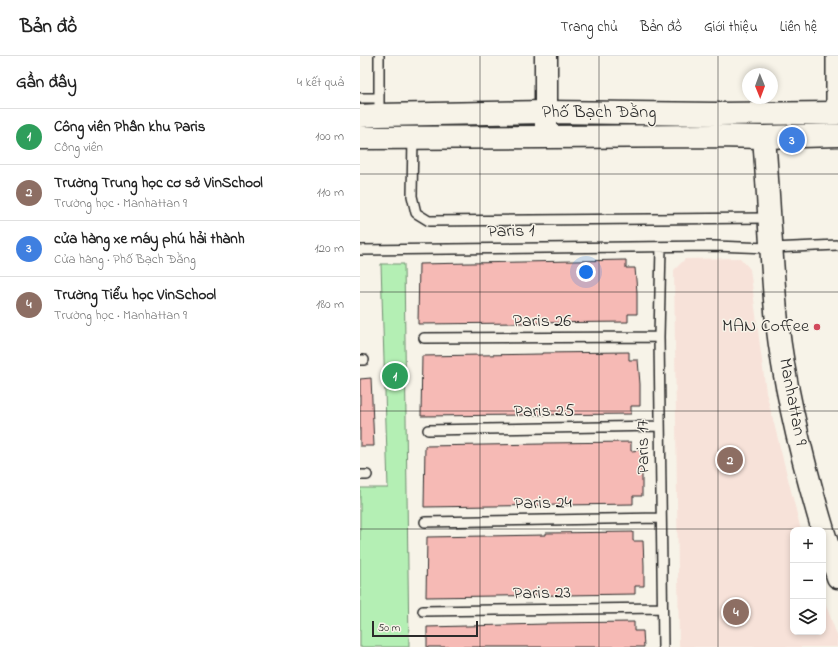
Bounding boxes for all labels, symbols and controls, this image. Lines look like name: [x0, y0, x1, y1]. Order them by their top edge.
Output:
text: Bản đồ: [20, 14, 77, 41]
text: Trang chủ: [561, 17, 618, 38]
text: Bản đồ: [640, 17, 682, 38]
text: Giới thiệu: [704, 17, 758, 38]
text: Liên hệ: [780, 17, 818, 38]
north arrow: [742, 68, 778, 104]
text: Gần đây: [16, 70, 77, 95]
text: 4 kết quả: [297, 73, 344, 92]
street label: Phố Bạch Đằng: [542, 100, 656, 127]
text: Công viên Phân khu Paris: [54, 116, 205, 138]
pin: 3: [779, 125, 805, 155]
text: 1: [27, 127, 31, 146]
text: 100 m: [315, 127, 344, 146]
text: Công viên: [54, 138, 103, 157]
text: Trường Trung học cơ sở VinSchool: [54, 172, 263, 194]
text: 2: [26, 183, 32, 202]
text: 110 m: [317, 183, 344, 202]
text: Trường học · Manhattan 9: [54, 194, 187, 213]
street label: Paris 1: [487, 219, 535, 245]
text: cửa hàng xe máy phú hải thành: [54, 228, 245, 250]
text: 3: [26, 239, 32, 258]
text: 120 m: [314, 239, 344, 258]
text: Cửa hàng · Phố Bạch Đằng: [54, 250, 196, 269]
your location: [576, 262, 596, 282]
text: Trường Tiểu học VinSchool: [54, 284, 216, 306]
text: 4: [26, 295, 32, 314]
text: 180 m: [316, 295, 344, 314]
text: Trường học · Manhattan 9: [54, 306, 187, 325]
street label: Paris 26: [513, 309, 571, 335]
place label: MAN Coffee: [722, 314, 810, 340]
marker: MAN Coffee: [812, 322, 822, 332]
street label: Manhattan 9: [771, 356, 813, 448]
pin: 1: [382, 361, 408, 391]
street label: Paris 25: [513, 398, 575, 426]
street label: Paris 17: [631, 419, 657, 475]
pin: 2: [717, 445, 743, 475]
street label: Paris 24: [514, 490, 573, 518]
map controls: [790, 527, 826, 635]
button: +: [790, 527, 826, 563]
button: −: [790, 563, 826, 599]
street label: Paris 23: [513, 580, 571, 608]
pin: 4: [723, 597, 749, 627]
button: layers: [790, 599, 826, 635]
scale bar: [372, 619, 478, 638]
text: 50 m: [378, 620, 400, 636]

